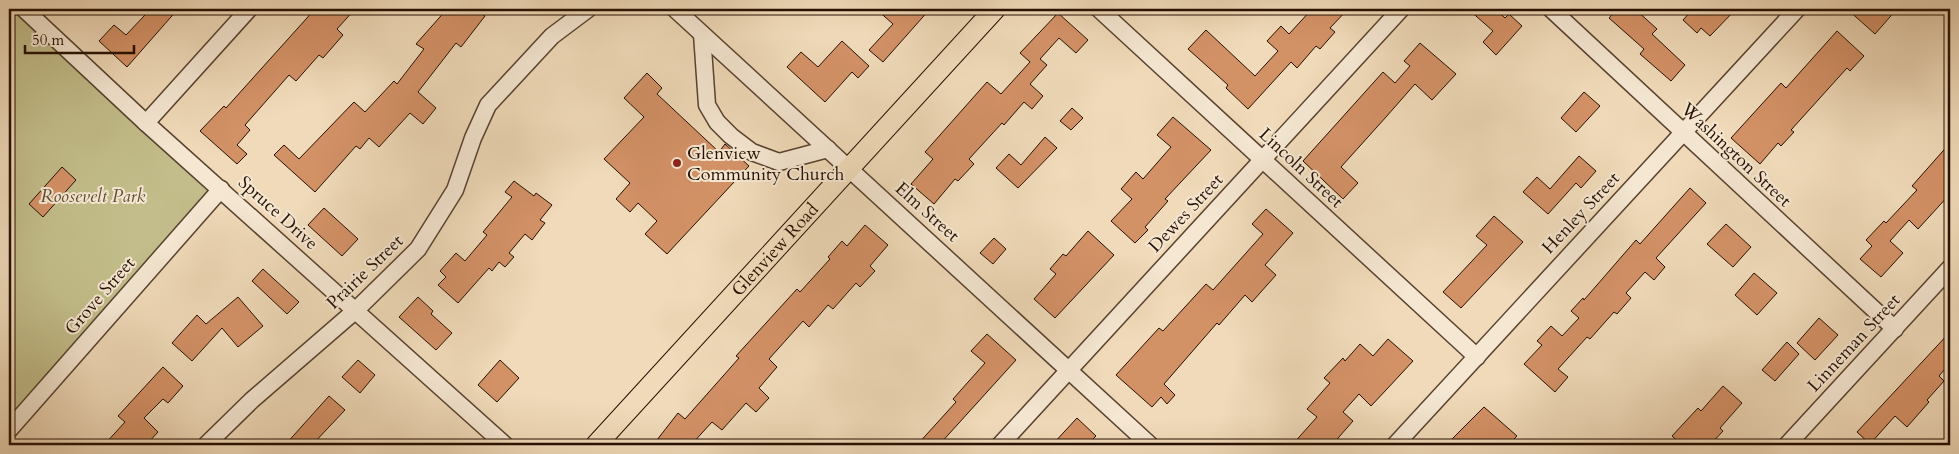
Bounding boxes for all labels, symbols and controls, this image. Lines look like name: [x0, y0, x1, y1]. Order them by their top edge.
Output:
scale bar: [25, 22, 134, 54]
text: 50 m: [32, 30, 64, 50]
street label: Washington Street: [1675, 97, 1797, 213]
street label: Lincoln Street: [1253, 122, 1349, 214]
place label: Glenview Community Church: [687, 141, 844, 187]
marker: Glenview Community Church: [671, 157, 683, 169]
street label: Henley Street: [1536, 166, 1626, 260]
street label: Dewes Street: [1143, 168, 1229, 258]
street label: Spruce Drive: [233, 170, 323, 256]
street label: Elm Street: [889, 176, 965, 248]
park label: Roosevelt Park: [41, 184, 146, 209]
street label: Glenview Road: [726, 197, 824, 302]
street label: Prairie Street: [321, 229, 409, 315]
street label: Grove Street: [59, 251, 141, 340]
street label: Linneman Street: [1802, 288, 1906, 398]

